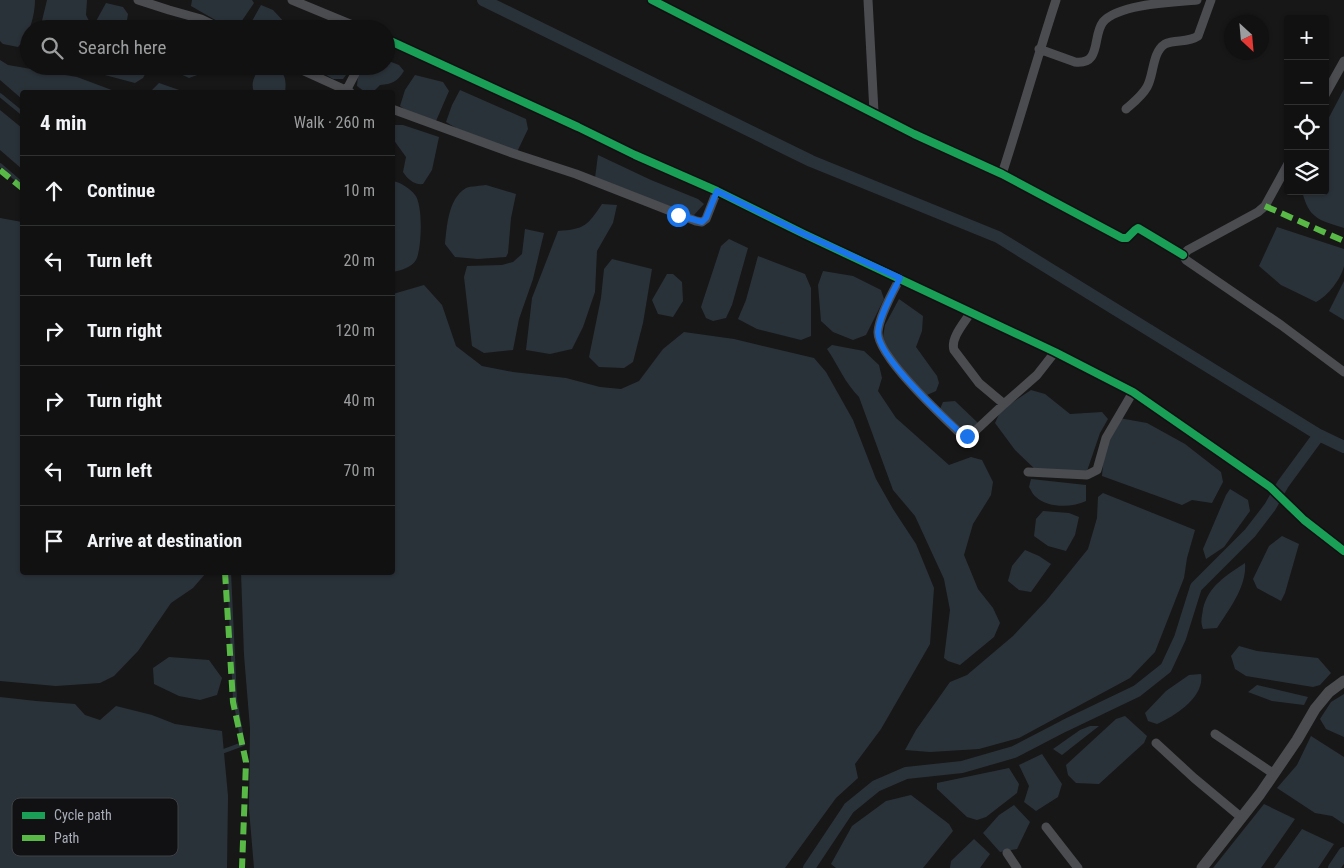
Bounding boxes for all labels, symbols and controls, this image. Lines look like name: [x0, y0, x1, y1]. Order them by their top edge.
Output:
north arrow: [1224, 15, 1269, 60]
map controls: [1284, 15, 1329, 195]
button: +: [1284, 15, 1329, 60]
search box: [20, 20, 395, 75]
icon: search: [38, 34, 66, 62]
text: Search here: [78, 36, 166, 59]
button: −: [1284, 60, 1329, 105]
button: locate: [1284, 105, 1329, 150]
text: 4 min: [40, 111, 87, 135]
text: Walk · 260 m: [294, 113, 375, 132]
button: layers: [1284, 150, 1329, 195]
icon: ahead: [40, 177, 68, 205]
text: Continue: [87, 179, 155, 202]
text: 10 m: [343, 181, 375, 200]
route start: [667, 204, 690, 227]
icon: left: [40, 247, 68, 275]
text: Turn left: [87, 249, 152, 272]
text: 20 m: [343, 251, 375, 270]
icon: right: [40, 317, 68, 345]
text: Turn right: [87, 319, 162, 342]
text: 120 m: [336, 321, 375, 340]
icon: right: [40, 387, 68, 415]
text: Turn right: [87, 389, 162, 412]
text: 40 m: [343, 391, 375, 410]
route end: [956, 425, 979, 448]
icon: left: [40, 457, 68, 485]
text: Turn left: [87, 459, 152, 482]
text: 70 m: [343, 461, 375, 480]
icon: arrive: [40, 527, 68, 555]
text: Arrive at destination: [87, 529, 242, 552]
legend: [12, 798, 178, 856]
text: Cycle path: [54, 807, 112, 823]
text: Path: [54, 830, 79, 846]

